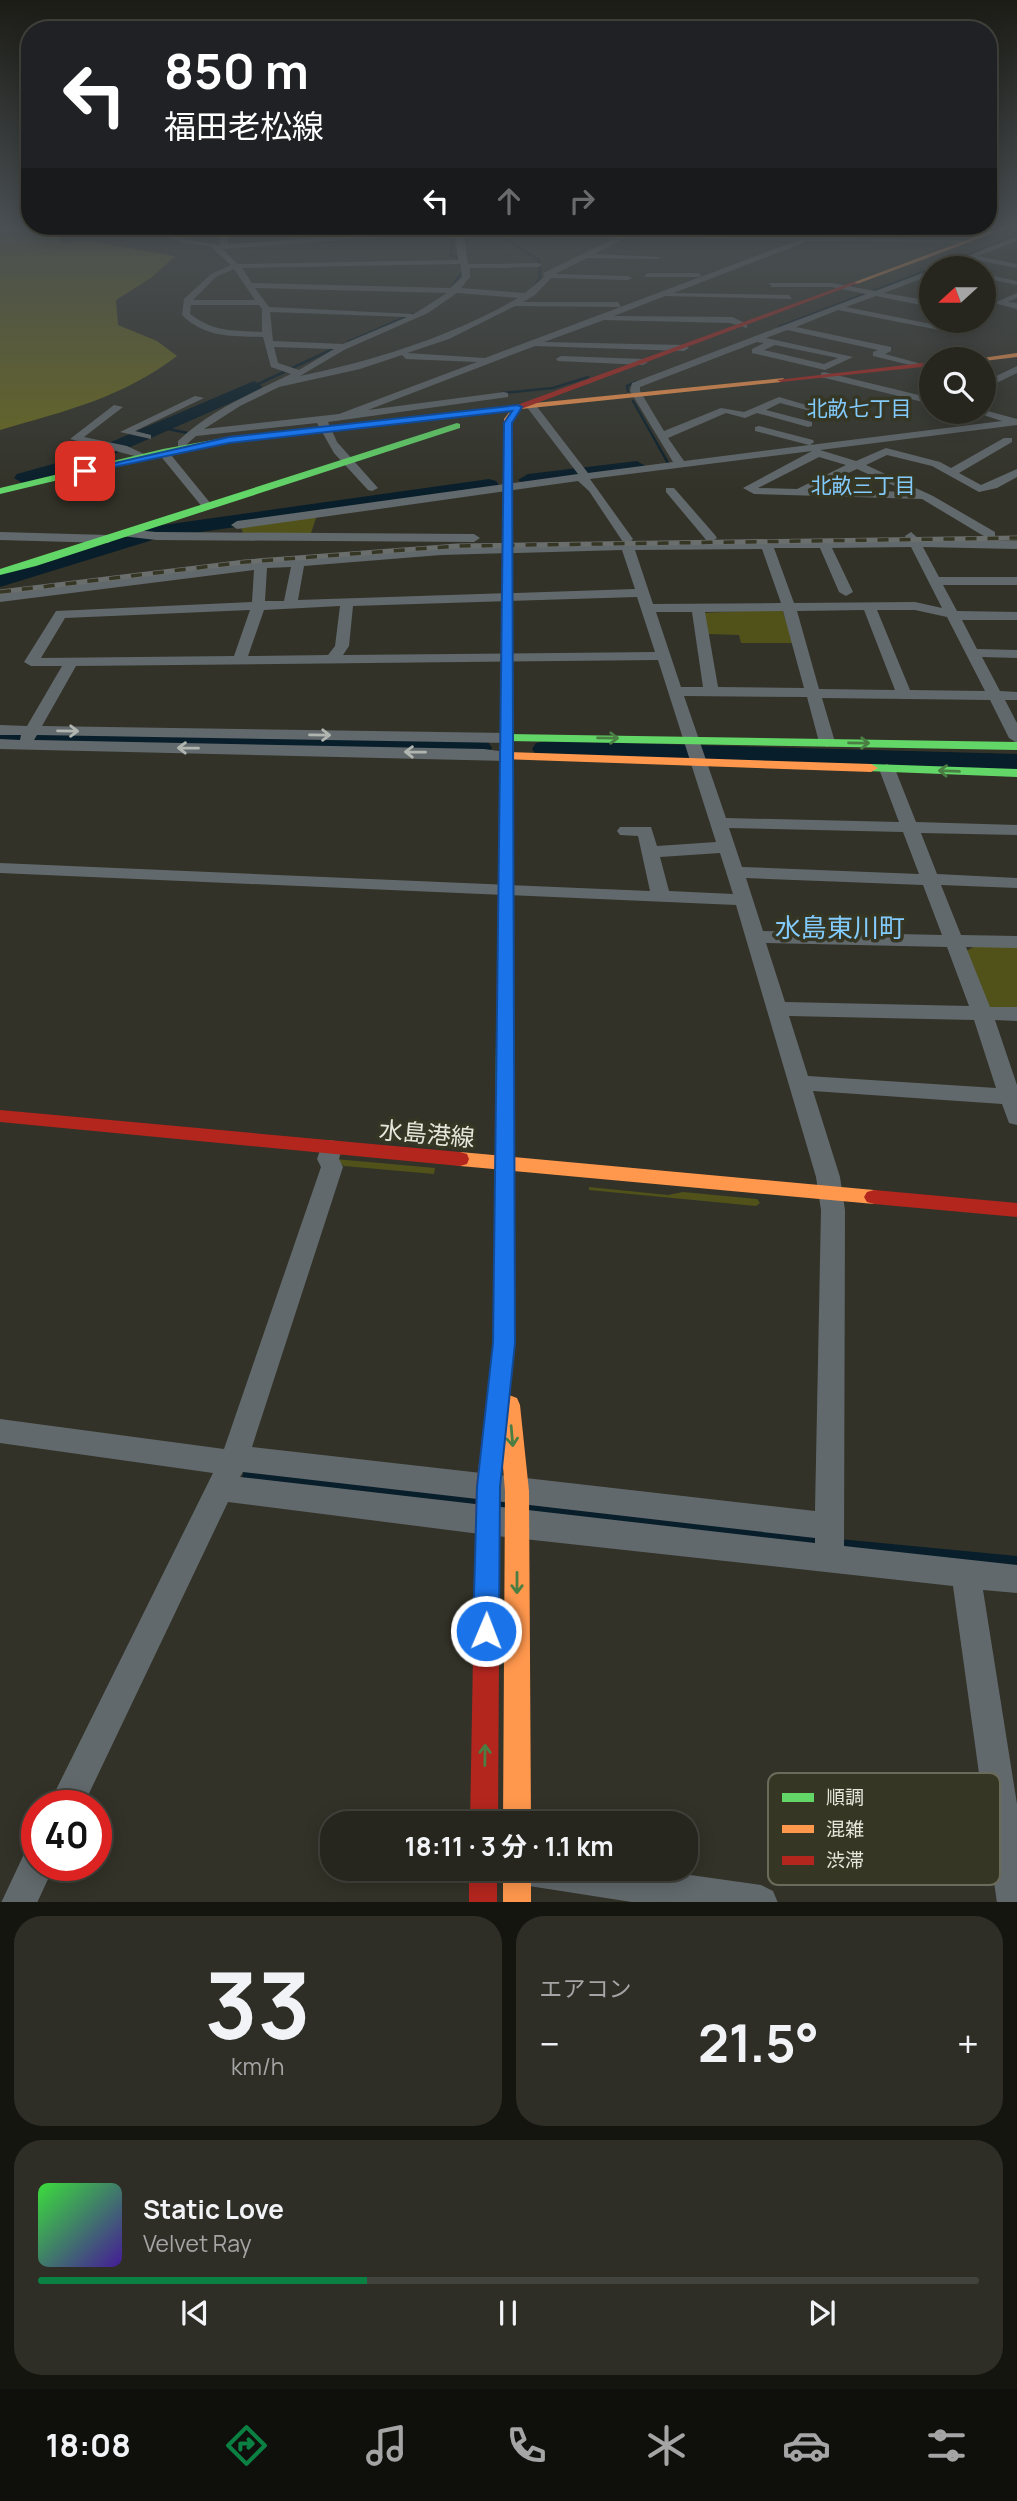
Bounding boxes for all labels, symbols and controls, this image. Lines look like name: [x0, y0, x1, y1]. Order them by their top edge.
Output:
text: 850 m: [164, 37, 309, 104]
icon: left: [49, 49, 140, 140]
text: 福田老松線: [164, 104, 324, 148]
icon: left: [417, 182, 455, 220]
icon: ahead: [490, 182, 528, 220]
icon: right: [563, 182, 601, 220]
north arrow: [919, 256, 996, 332]
map controls: [919, 256, 996, 424]
button: search: [919, 347, 996, 424]
district label: 北畝七丁目: [807, 394, 912, 422]
pin: [55, 441, 115, 501]
icon: arrive: [66, 452, 104, 490]
district label: 北畝三丁目: [811, 471, 916, 499]
one-way arrow: [56, 724, 79, 738]
one-way arrow: [308, 728, 331, 742]
one-way arrow: [596, 731, 619, 745]
one-way arrow: [848, 736, 871, 750]
one-way arrow: [177, 741, 200, 755]
one-way arrow: [404, 746, 427, 759]
one-way arrow: [938, 764, 961, 778]
district label: 水島東川町: [775, 909, 905, 945]
street label: 水島港線: [378, 1112, 476, 1154]
one-way arrow: [506, 1424, 519, 1446]
one-way arrow: [510, 1571, 524, 1594]
position arrow: [449, 1594, 523, 1668]
one-way arrow: [478, 1744, 491, 1767]
legend: [768, 1773, 1000, 1885]
text: 順調: [826, 1784, 864, 1810]
speed limit sign: 40: [21, 1790, 112, 1881]
text: 混雑: [826, 1816, 864, 1842]
text: 18:11 · 3 分 · 1.1 km: [404, 1828, 614, 1864]
text: 渋滞: [826, 1847, 864, 1873]
text: 33: [205, 1942, 311, 2066]
text: エアコン: [540, 1972, 632, 2004]
text: 21.5°: [698, 2007, 819, 2078]
text: −: [540, 2017, 560, 2069]
text: +: [957, 2017, 979, 2069]
text: km/h: [231, 2050, 285, 2082]
text: Static Love: [143, 2191, 284, 2227]
text: Velvet Ray: [143, 2227, 252, 2259]
icon: previous: [176, 2294, 214, 2332]
icon: pause: [489, 2294, 527, 2332]
icon: next: [803, 2294, 841, 2332]
icon: directions: [222, 2421, 271, 2470]
icon: music: [362, 2421, 411, 2470]
icon: phone: [502, 2421, 551, 2470]
icon: climate: [642, 2421, 691, 2470]
icon: car: [782, 2421, 831, 2470]
icon: filters: [922, 2421, 971, 2470]
text: 18:08: [46, 2423, 131, 2467]

